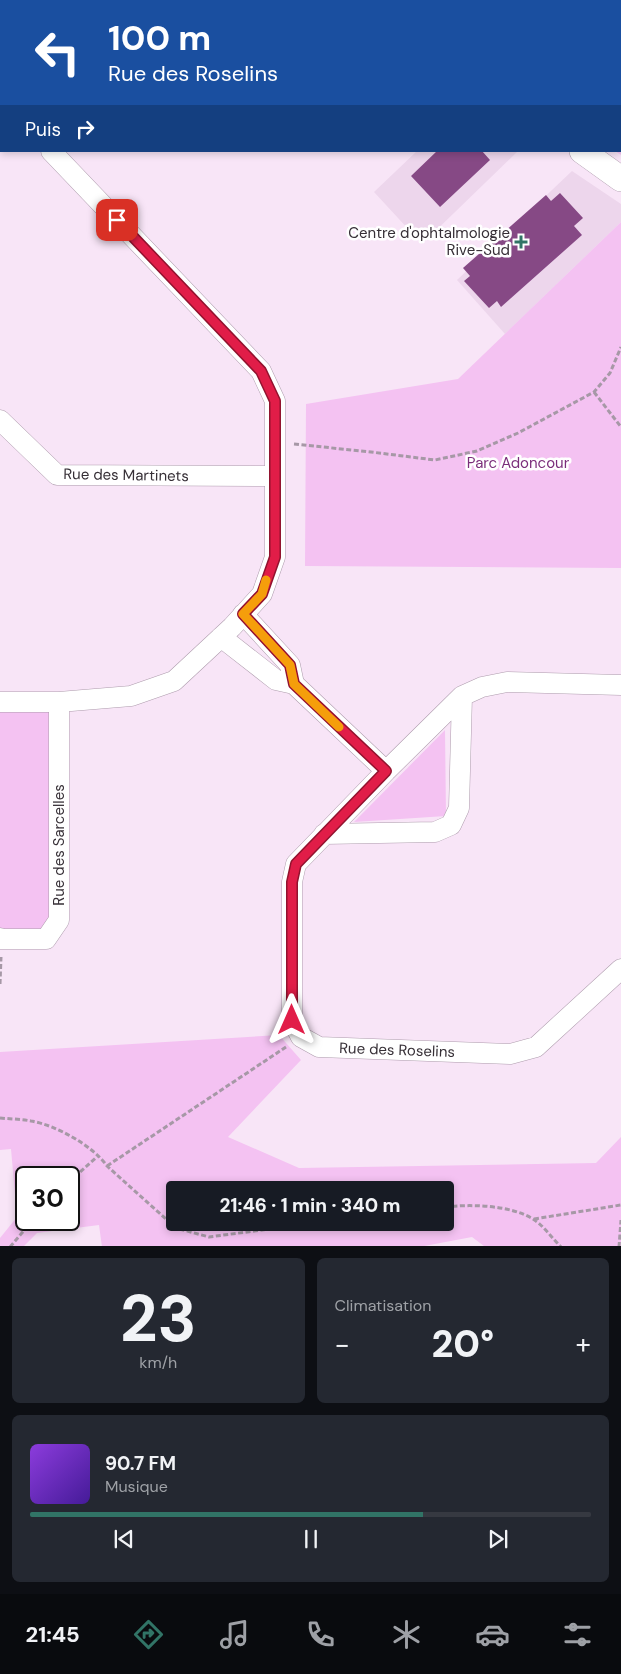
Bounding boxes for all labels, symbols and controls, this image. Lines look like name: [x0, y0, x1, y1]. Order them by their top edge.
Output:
text: 100 m: [108, 15, 211, 61]
icon: left: [25, 20, 90, 85]
text: Rue des Roselins: [108, 59, 278, 88]
icon: right: [71, 115, 99, 143]
text: Puis: [25, 117, 61, 142]
pin: [96, 199, 138, 241]
icon: arrive: [103, 206, 131, 234]
place label: Centre d'ophtalmologie Rive-Sud: [348, 223, 510, 260]
marker: Centre d'ophtalmologie Rive-Sud: [514, 235, 528, 249]
park label: Parc Adoncour: [467, 453, 570, 473]
street label: Rue des Martinets: [63, 464, 189, 486]
street label: Rue des Sarcelles: [49, 784, 69, 906]
position arrow: [265, 993, 317, 1045]
street label: Rue des Roselins: [339, 1038, 455, 1062]
speed limit sign: 30: [15, 1166, 80, 1231]
text: 21:46 · 1 min · 340 m: [219, 1193, 401, 1218]
text: 23: [120, 1277, 197, 1361]
text: Climatisation: [335, 1295, 432, 1316]
text: 20°: [431, 1319, 494, 1369]
text: −: [335, 1326, 350, 1363]
text: +: [576, 1326, 591, 1363]
text: km/h: [139, 1352, 177, 1373]
text: 90.7 FM: [105, 1451, 176, 1476]
text: Musique: [105, 1476, 168, 1497]
icon: previous: [110, 1525, 138, 1553]
icon: pause: [297, 1525, 325, 1553]
icon: next: [484, 1525, 512, 1553]
icon: directions: [131, 1617, 166, 1652]
icon: music: [217, 1617, 252, 1652]
icon: phone: [303, 1617, 338, 1652]
icon: climate: [389, 1617, 424, 1652]
icon: car: [475, 1617, 510, 1652]
icon: filters: [560, 1617, 595, 1652]
text: 21:45: [25, 1620, 80, 1649]

